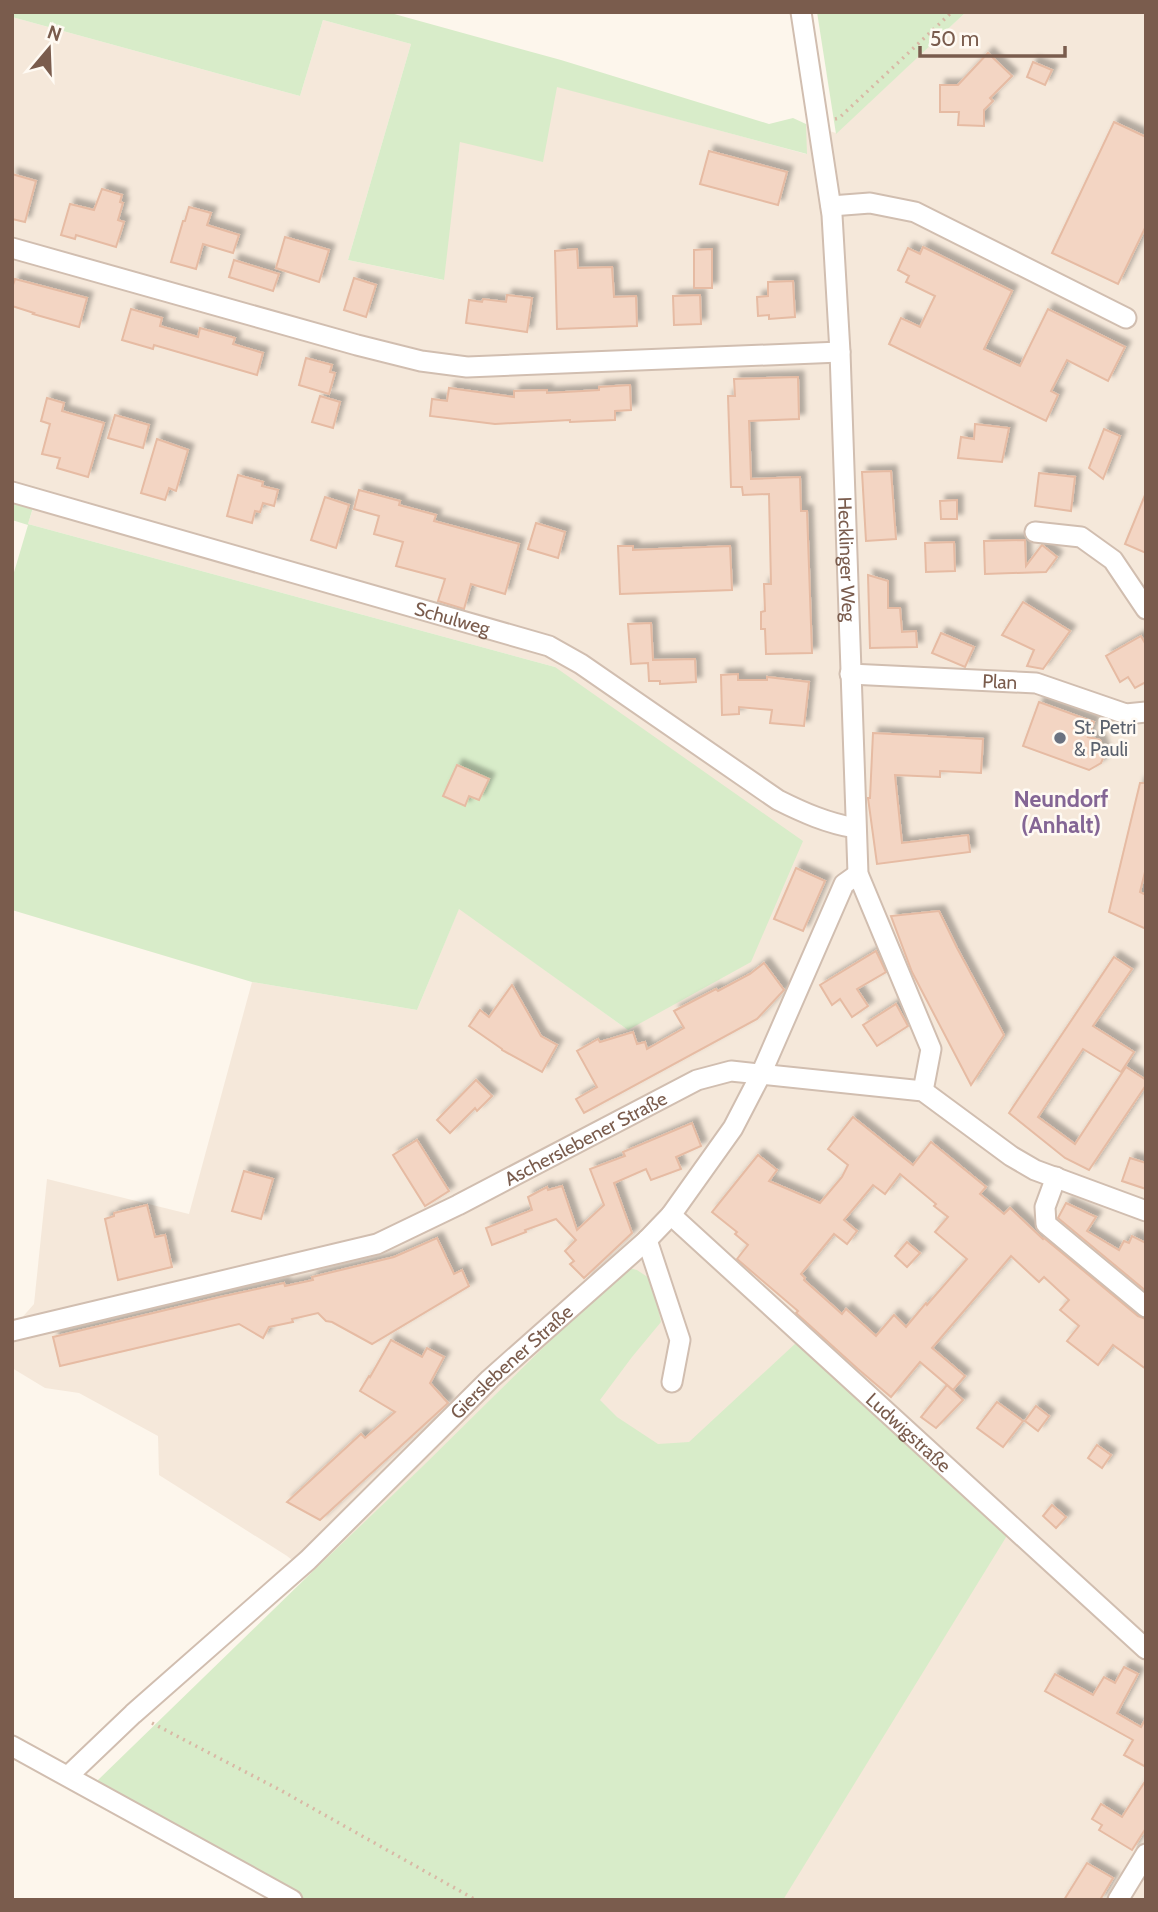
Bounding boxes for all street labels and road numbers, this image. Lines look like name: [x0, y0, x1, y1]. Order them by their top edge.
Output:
street label: Hecklinger Weg: [833, 496, 860, 623]
street label: Schulweg: [412, 597, 493, 641]
street label: Plan: [982, 669, 1018, 694]
street label: Ascherslebener Straße: [501, 1087, 671, 1191]
street label: Gierslebener Straße: [446, 1300, 578, 1424]
street label: Ludwigstraße: [861, 1388, 956, 1477]

